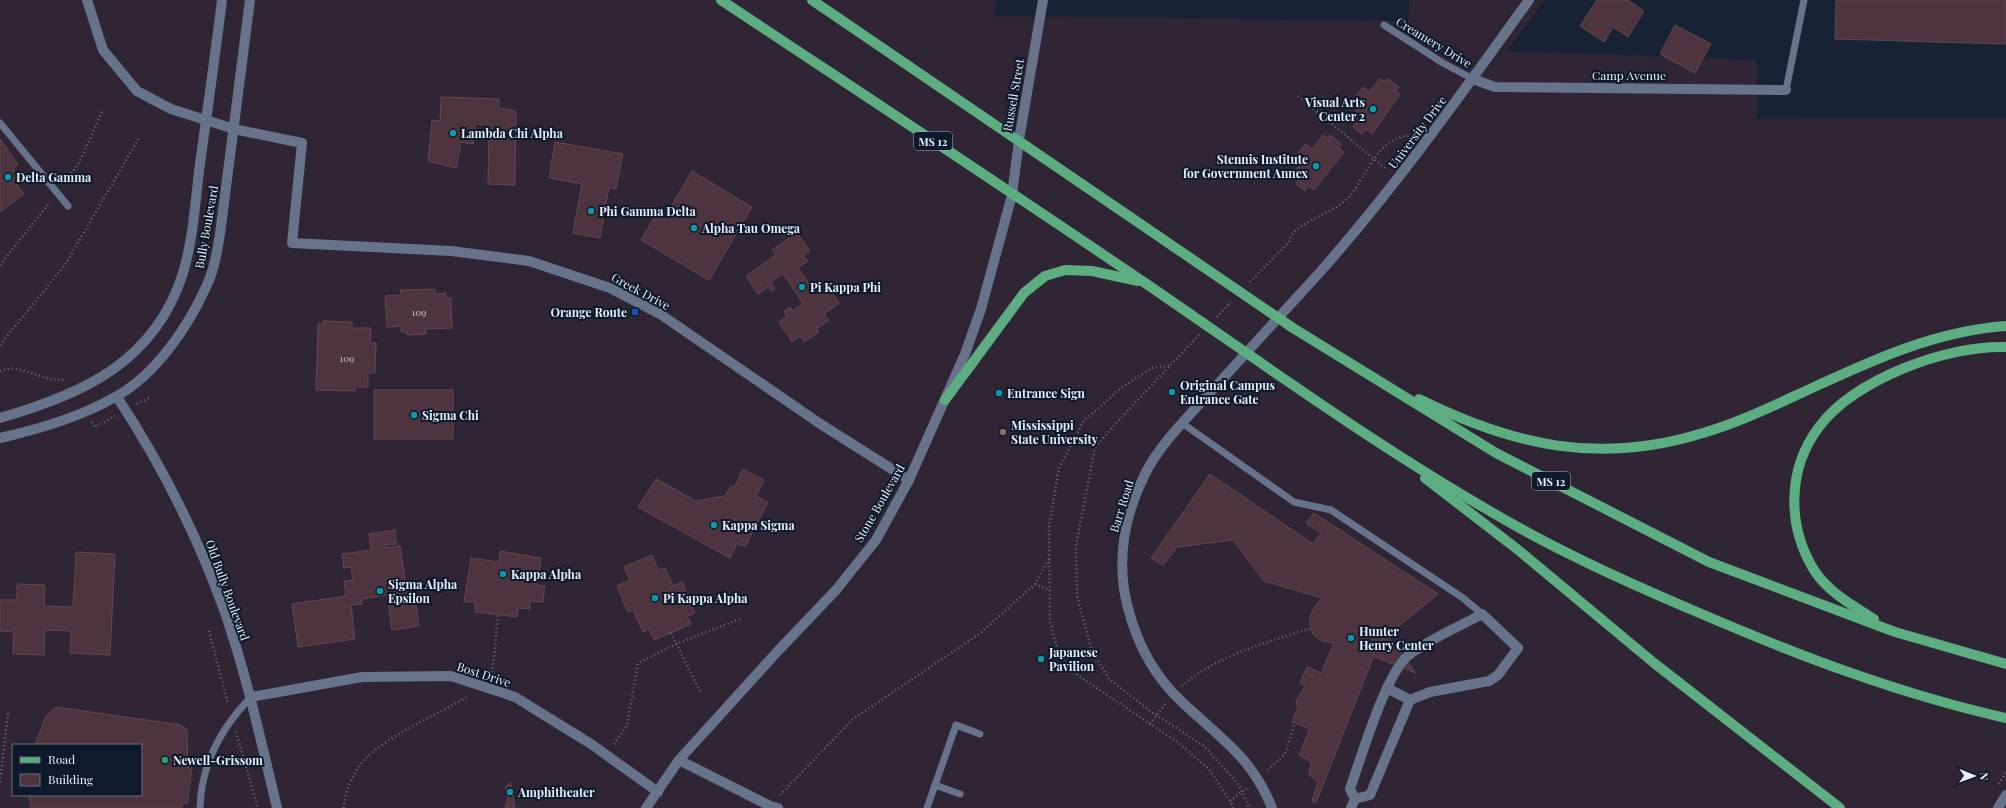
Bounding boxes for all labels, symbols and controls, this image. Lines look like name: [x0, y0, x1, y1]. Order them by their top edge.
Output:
street label: Creamery Drive: [1393, 13, 1475, 71]
street label: Russell Street: [999, 57, 1027, 133]
street label: Camp Avenue: [1592, 67, 1666, 83]
street label: University Drive: [1384, 92, 1450, 172]
place label: Visual Arts Center 2: [1304, 94, 1365, 124]
marker: Visual Arts Center 2: [1368, 104, 1378, 114]
place label: Lambda Chi Alpha: [461, 125, 564, 141]
marker: Lambda Chi Alpha: [448, 128, 458, 138]
road number: MS 12: [914, 132, 952, 150]
place label: Stennis Institute for Government Annex: [1183, 151, 1309, 181]
marker: Stennis Institute for Government Annex: [1311, 161, 1321, 171]
place label: Delta Gamma: [16, 169, 92, 185]
marker: Delta Gamma: [3, 172, 13, 182]
street label: Bully Boulevard: [191, 184, 221, 270]
place label: Phi Gamma Delta: [599, 203, 696, 219]
marker: Phi Gamma Delta: [586, 206, 596, 216]
place label: Alpha Tau Omega: [701, 220, 801, 236]
marker: Alpha Tau Omega: [689, 223, 699, 233]
street label: Greek Drive: [609, 269, 673, 313]
place label: Pi Kappa Phi: [810, 279, 881, 295]
marker: Pi Kappa Phi: [797, 282, 807, 292]
place label: Orange Route: [551, 304, 627, 320]
house number: 109: [412, 305, 426, 319]
marker: Orange Route: [630, 307, 640, 317]
house number: 109: [340, 351, 354, 365]
place label: Original Campus Entrance Gate: [1180, 377, 1275, 407]
place label: Entrance Sign: [1007, 385, 1086, 401]
marker: Original Campus Entrance Gate: [1167, 387, 1177, 397]
marker: Entrance Sign: [994, 388, 1004, 398]
place label: Sigma Chi: [422, 407, 479, 423]
marker: Sigma Chi: [409, 410, 419, 420]
place label: Mississippi State University: [1011, 417, 1099, 447]
marker: Mississippi State University: [998, 427, 1008, 437]
street label: Stone Boulevard: [850, 461, 908, 545]
road number: MS 12: [1532, 472, 1570, 490]
street label: Barr Road: [1105, 478, 1137, 534]
place label: Kappa Sigma: [722, 517, 795, 533]
marker: Kappa Sigma: [709, 520, 719, 530]
street label: Old Bully Boulevard: [202, 537, 254, 643]
place label: Kappa Alpha: [511, 566, 582, 582]
marker: Kappa Alpha: [498, 569, 508, 579]
place label: Sigma Alpha Epsilon: [388, 576, 458, 606]
marker: Sigma Alpha Epsilon: [375, 586, 385, 596]
place label: Pi Kappa Alpha: [663, 590, 748, 606]
marker: Pi Kappa Alpha: [650, 593, 660, 603]
place label: Hunter Henry Center: [1359, 623, 1434, 653]
marker: Hunter Henry Center: [1346, 633, 1356, 643]
place label: Japanese Pavilion: [1048, 644, 1098, 674]
marker: Japanese Pavilion: [1036, 654, 1046, 664]
street label: Bost Drive: [455, 658, 513, 690]
legend: [12, 744, 142, 796]
text: Road: [48, 751, 75, 767]
place label: Newell-Grissom: [173, 752, 263, 768]
marker: Newell-Grissom: [160, 755, 170, 765]
north arrow: [1954, 756, 1994, 796]
text: Building: [48, 771, 94, 787]
text: N: [1977, 772, 1992, 780]
place label: Amphitheater: [517, 784, 595, 800]
marker: Amphitheater: [505, 787, 515, 797]

